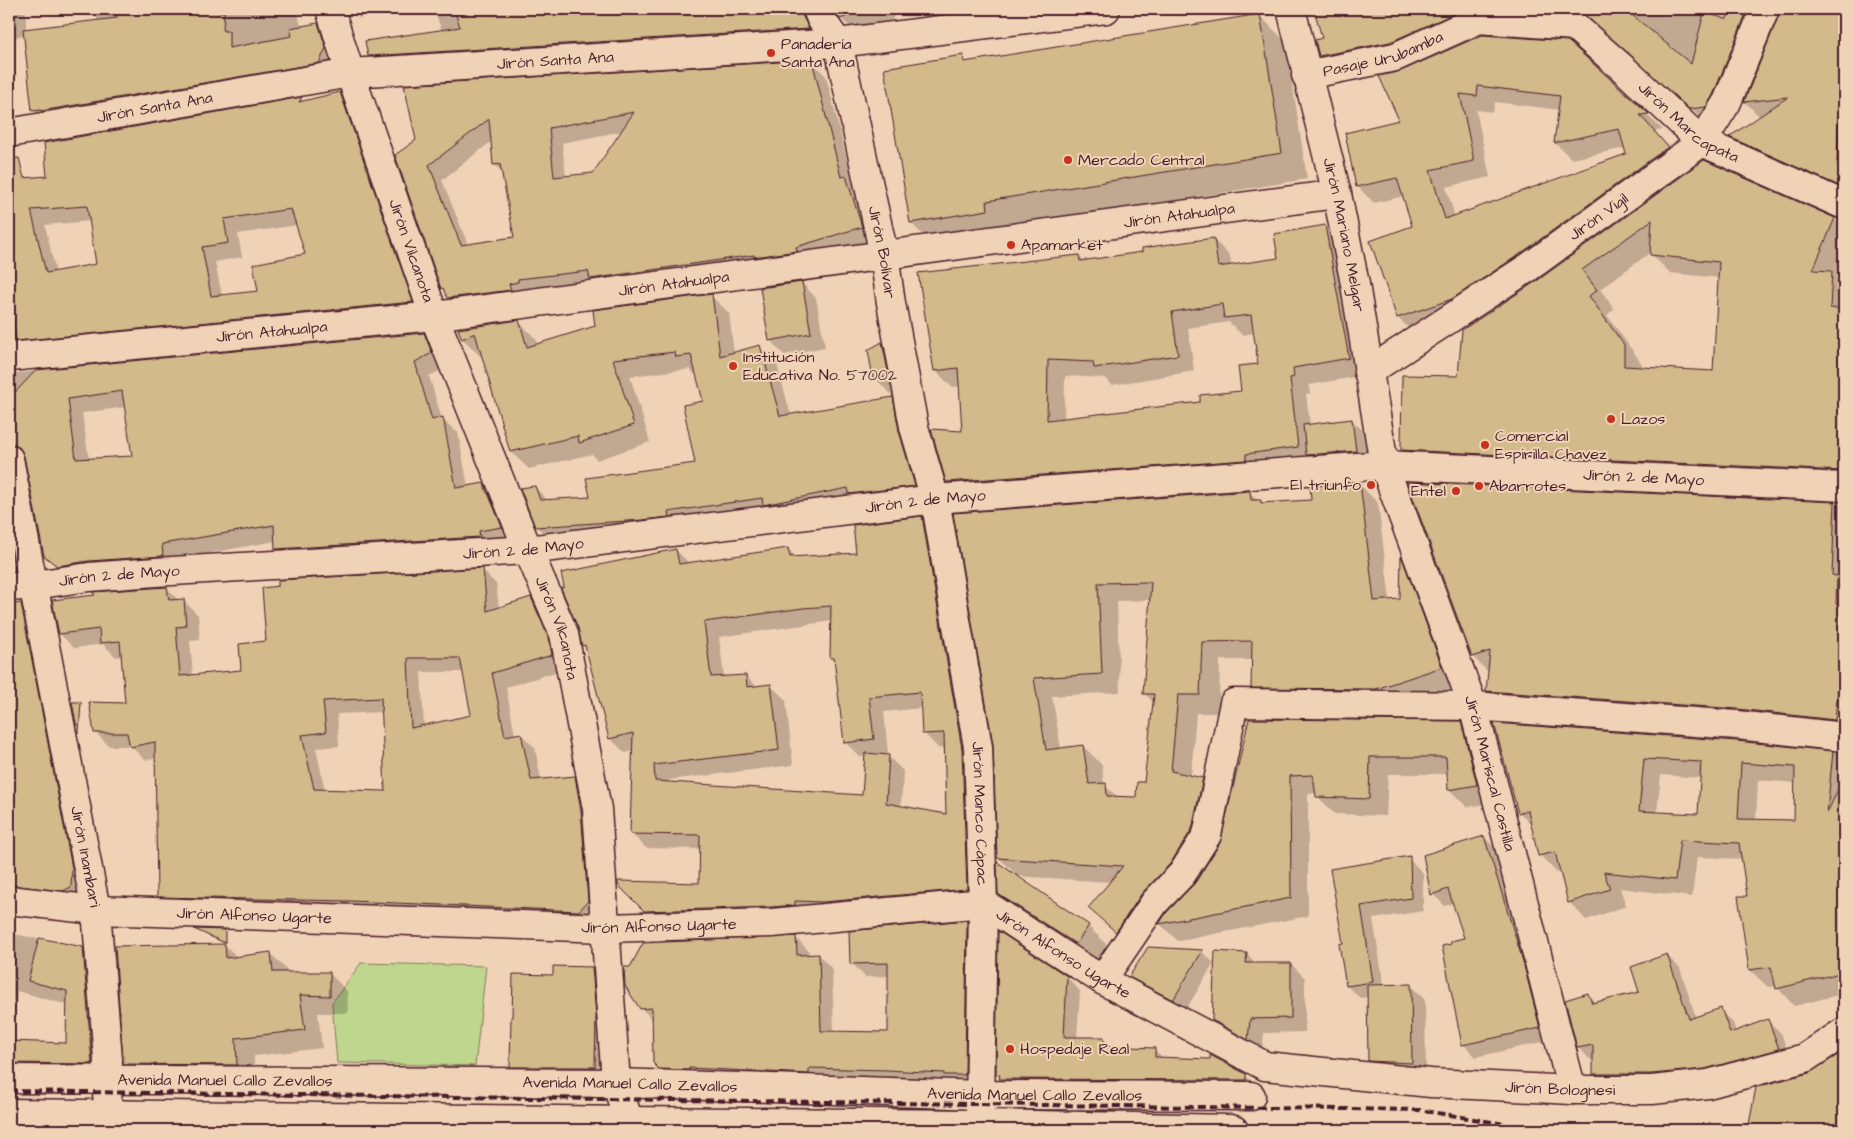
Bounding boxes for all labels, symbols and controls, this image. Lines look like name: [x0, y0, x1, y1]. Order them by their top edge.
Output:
street label: Pasaje Urubamba: [1321, 26, 1447, 82]
place label: Panadería Santa Ana: [781, 33, 855, 73]
street label: Jirón Santa Ana: [496, 46, 614, 75]
marker: Panadería Santa Ana: [765, 47, 777, 59]
street label: Jirón Marcapata: [1633, 77, 1742, 168]
street label: Jirón Santa Ana: [95, 86, 214, 128]
place label: Mercado Central: [1078, 149, 1205, 171]
marker: Mercado Central: [1062, 154, 1074, 166]
street label: Jirón Mariano Melgar: [1317, 155, 1370, 314]
street label: Jirón Vigil: [1564, 188, 1633, 246]
street label: Jirón Vilcanota: [383, 196, 439, 305]
street label: Jirón Atahualpa: [1122, 197, 1236, 234]
street label: Jirón Bolívar: [863, 204, 901, 300]
place label: Apamarket: [1021, 234, 1103, 256]
marker: Apamarket: [1005, 239, 1017, 251]
street label: Jirón Atahualpa: [617, 265, 731, 302]
street label: Jirón Atahualpa: [215, 315, 328, 348]
place label: Institución Educativa No. 57002: [743, 346, 897, 386]
marker: Institución Educativa No. 57002: [727, 360, 739, 372]
place label: Lazos: [1621, 408, 1665, 430]
marker: Lazos: [1605, 413, 1617, 425]
place label: Comercial Espirilla Chavez: [1495, 425, 1607, 465]
marker: Comercial Espirilla Chavez: [1479, 439, 1491, 451]
street label: Jirón 2 de Mayo: [1583, 464, 1705, 492]
place label: El triunfo: [1290, 474, 1361, 496]
place label: Abarrotes: [1489, 475, 1566, 497]
marker: El triunfo: [1365, 479, 1377, 491]
place label: Entel: [1411, 480, 1446, 502]
marker: Abarrotes: [1473, 480, 1485, 492]
street label: Jirón 2 de Mayo: [864, 484, 987, 519]
marker: Entel: [1450, 485, 1462, 497]
street label: Jirón 2 de Mayo: [462, 532, 585, 565]
street label: Jirón 2 de Mayo: [58, 560, 180, 592]
street label: Jirón Vilcanota: [530, 573, 583, 681]
street label: Jirón Mariscal Castilla: [1459, 692, 1521, 854]
street label: Jirón Manco Cápac: [966, 739, 993, 886]
street label: Jirón Inambari: [65, 804, 106, 910]
street label: Jirón Alfonso Ugarte: [176, 902, 333, 929]
street label: Jirón Alfonso Ugarte: [992, 903, 1135, 1004]
street label: Jirón Alfonso Ugarte: [581, 913, 737, 939]
place label: Hospedaje Real: [1020, 1038, 1129, 1060]
marker: Hospedaje Real: [1004, 1043, 1016, 1055]
street label: Avenida Manuel Callo Zevallos: [117, 1069, 333, 1092]
street label: Avenida Manuel Callo Zevallos: [522, 1071, 738, 1098]
street label: Jirón Bolognesi: [1504, 1076, 1616, 1102]
street label: Avenida Manuel Callo Zevallos: [927, 1082, 1142, 1107]

